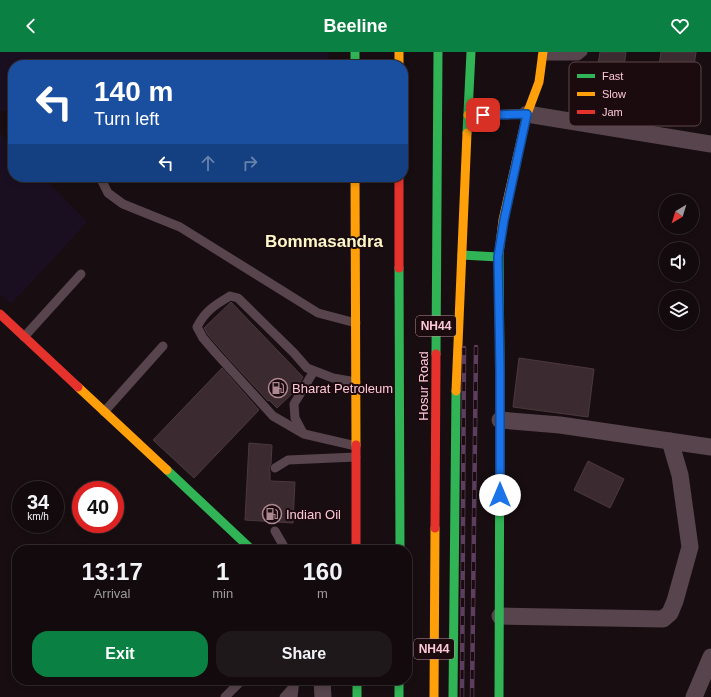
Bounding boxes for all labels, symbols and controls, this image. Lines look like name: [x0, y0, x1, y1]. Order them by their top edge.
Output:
icon: back: [20, 15, 42, 37]
icon: heart: [669, 15, 691, 37]
text: Beeline: [323, 16, 388, 36]
legend: [569, 62, 701, 126]
text: Fast: [602, 70, 623, 82]
icon: left: [28, 76, 80, 128]
text: 140 m: [94, 76, 173, 107]
text: Slow: [602, 88, 626, 100]
pin: [466, 98, 500, 132]
icon: arrive: [472, 104, 494, 126]
text: Jam: [602, 106, 623, 118]
text: Turn left: [94, 109, 159, 129]
icon: left: [155, 152, 177, 174]
icon: ahead: [197, 152, 219, 174]
icon: right: [239, 152, 261, 174]
north arrow: [659, 194, 699, 234]
map controls: [659, 194, 699, 330]
district label: Bommasandra: [265, 232, 384, 251]
button: sound: [659, 242, 699, 282]
button: layers: [659, 290, 699, 330]
road number: NH44: [416, 316, 456, 336]
street label: Hosur Road: [416, 351, 431, 421]
fuel station icon: Bharat Petroleum: [267, 377, 289, 399]
place label: Bharat Petroleum: [292, 381, 393, 396]
position arrow: [479, 474, 521, 516]
speed limit sign: 40: [72, 481, 124, 533]
text: 34: [27, 491, 49, 513]
fuel station icon: Indian Oil: [261, 503, 283, 525]
place label: Indian Oil: [286, 507, 341, 522]
text: km/h: [27, 511, 49, 522]
text: 13:17: [81, 558, 143, 585]
text: 1: [216, 558, 229, 585]
text: 160: [303, 558, 343, 585]
text: Arrival: [94, 586, 131, 601]
text: min: [212, 586, 233, 601]
text: m: [317, 586, 328, 601]
button: Exit: [32, 631, 208, 677]
button: Share: [216, 631, 392, 677]
road number: NH44: [414, 639, 454, 659]

